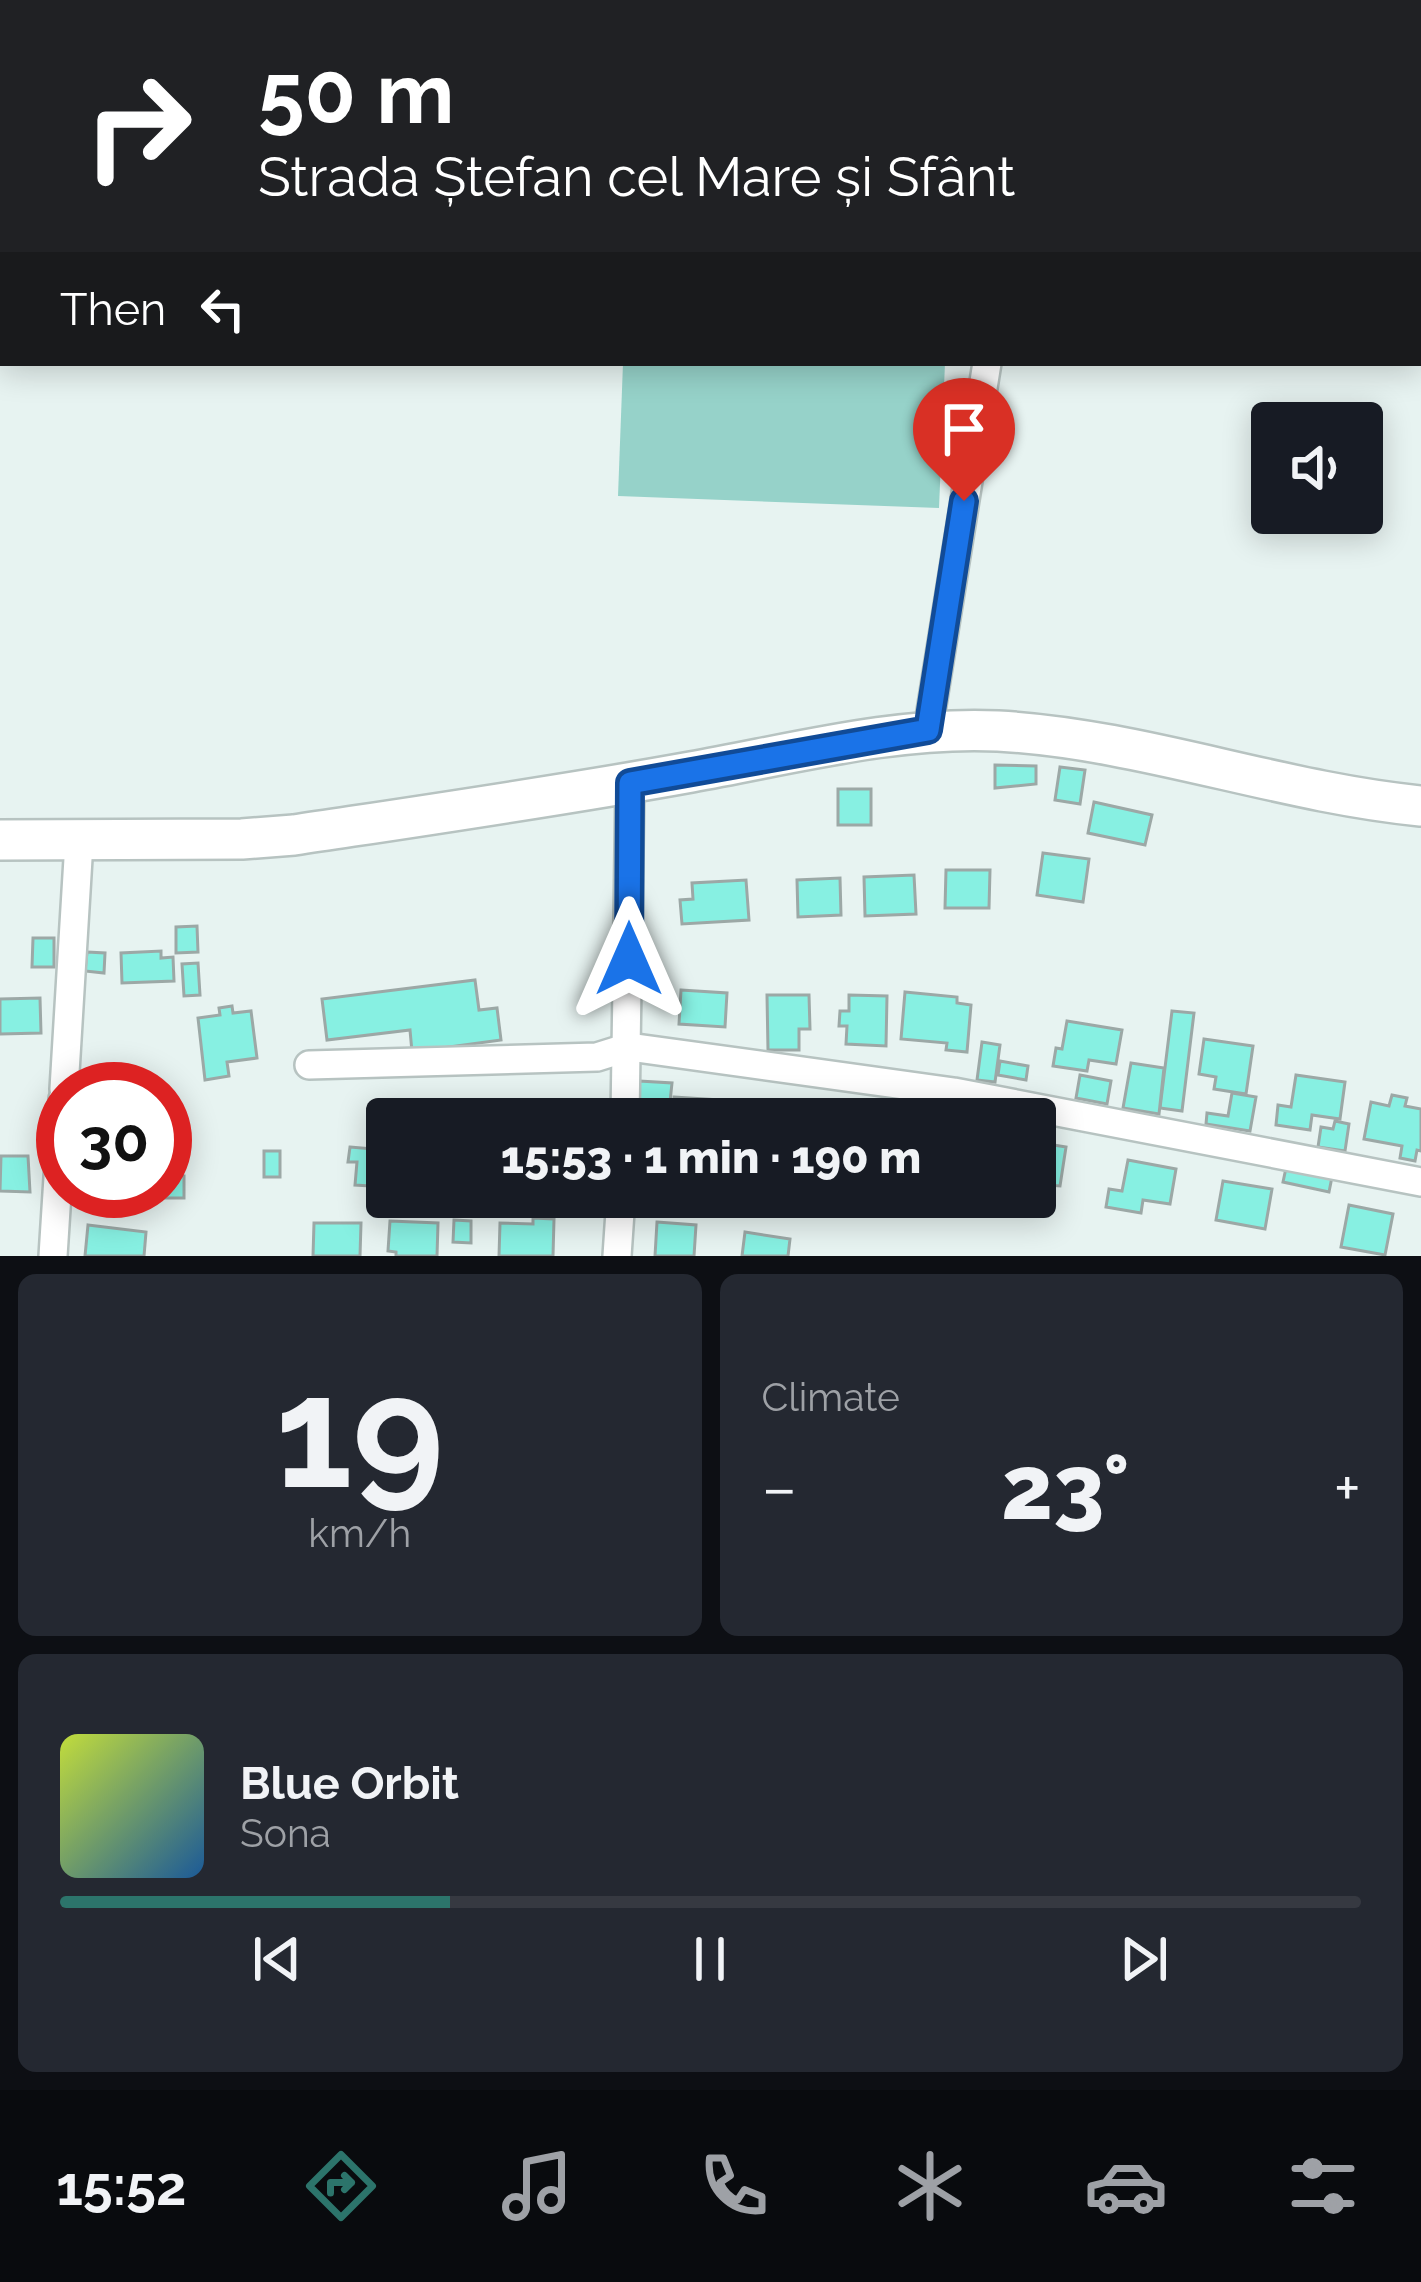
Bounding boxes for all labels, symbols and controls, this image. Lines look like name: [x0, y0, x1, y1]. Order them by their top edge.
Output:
text: 50 m: [258, 44, 454, 143]
icon: right: [60, 48, 216, 204]
text: Strada Ștefan cel Mare și Sfânt: [258, 145, 1015, 209]
icon: left: [190, 276, 256, 342]
text: Then: [60, 283, 166, 336]
pin: [913, 378, 1015, 501]
icon: arrive: [931, 396, 997, 462]
map controls: [1251, 402, 1383, 534]
button: sound: [1251, 402, 1383, 534]
position arrow: [566, 896, 692, 1022]
speed limit sign: 30: [36, 1062, 192, 1218]
text: 15:53 · 1 min · 190 m: [501, 1131, 921, 1184]
text: 19: [275, 1340, 444, 1524]
text: Climate: [762, 1374, 900, 1420]
text: 23°: [1001, 1434, 1130, 1540]
text: −: [762, 1449, 797, 1526]
text: +: [1334, 1449, 1361, 1526]
text: km/h: [308, 1510, 411, 1556]
text: Blue Orbit: [240, 1757, 459, 1810]
text: Sona: [240, 1810, 331, 1856]
icon: previous: [244, 1926, 310, 1992]
icon: pause: [677, 1926, 743, 1992]
icon: next: [1111, 1926, 1177, 1992]
icon: directions: [299, 2144, 383, 2228]
icon: music: [495, 2144, 579, 2228]
icon: phone: [692, 2144, 776, 2228]
icon: climate: [888, 2144, 972, 2228]
icon: car: [1084, 2144, 1168, 2228]
icon: filters: [1281, 2144, 1365, 2228]
text: 15:52: [56, 2154, 187, 2218]

